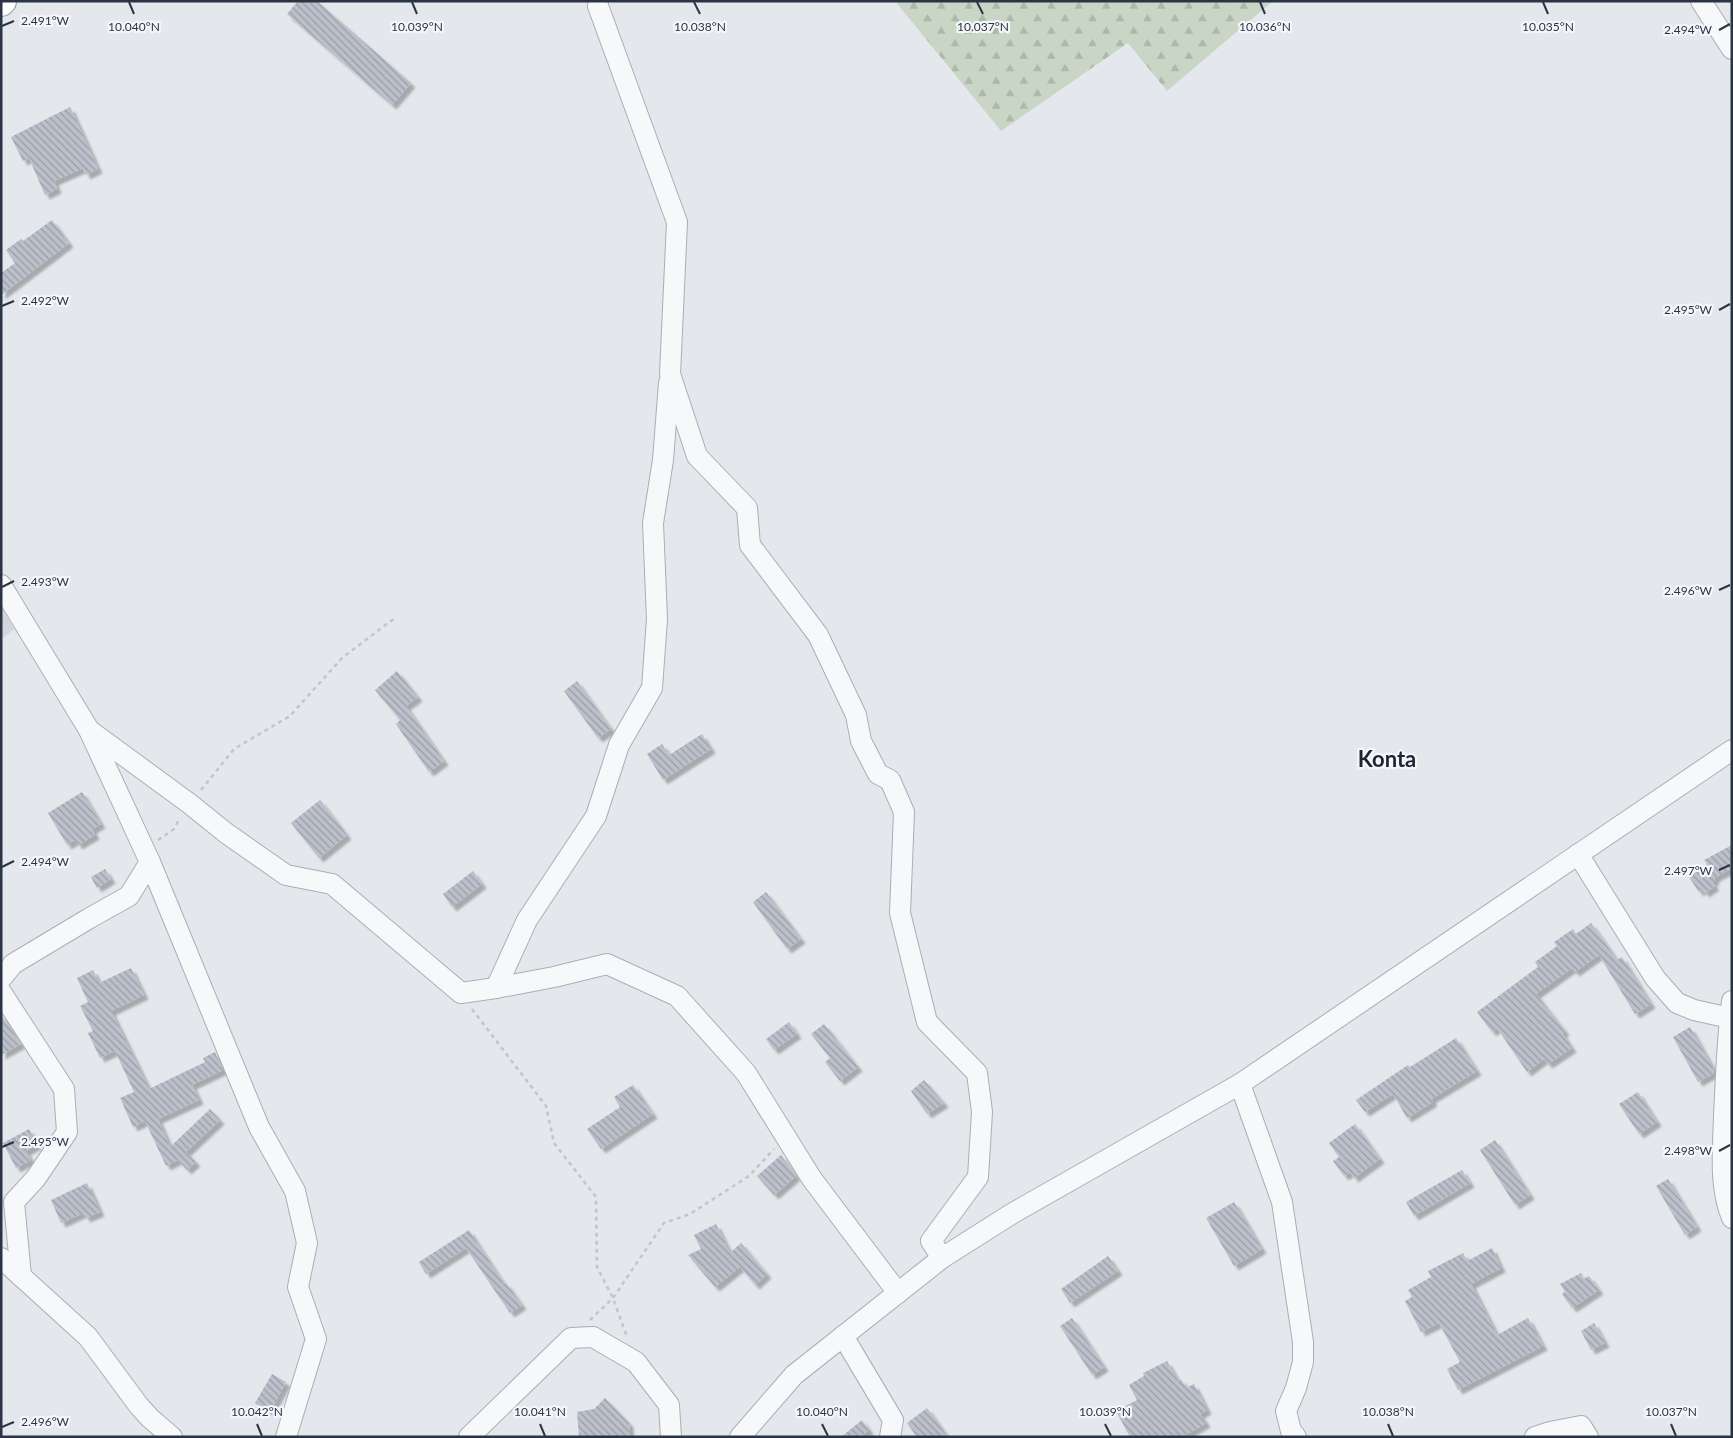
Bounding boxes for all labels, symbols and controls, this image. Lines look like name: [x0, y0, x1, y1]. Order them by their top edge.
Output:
text: 2.491°W: [21, 13, 70, 28]
text: 10.040°N: [108, 19, 160, 34]
text: 10.039°N: [391, 19, 443, 34]
text: 10.038°N: [674, 19, 726, 34]
text: 10.037°N: [957, 19, 1009, 34]
text: 10.036°N: [1239, 19, 1291, 34]
text: 10.035°N: [1522, 19, 1574, 34]
text: 2.494°W: [1664, 22, 1713, 37]
text: 2.492°W: [21, 293, 70, 308]
text: 2.495°W: [1664, 302, 1713, 317]
text: 2.493°W: [21, 574, 70, 589]
text: 2.496°W: [1664, 583, 1713, 598]
district label: Konta: [1358, 745, 1416, 772]
text: 2.494°W: [21, 854, 70, 869]
text: 2.497°W: [1664, 863, 1713, 878]
text: 2.495°W: [21, 1134, 70, 1149]
text: 2.498°W: [1664, 1143, 1713, 1158]
text: 10.042°N: [231, 1404, 283, 1419]
text: 10.041°N: [514, 1404, 566, 1419]
text: 10.040°N: [796, 1404, 848, 1419]
text: 10.039°N: [1079, 1404, 1131, 1419]
text: 10.038°N: [1362, 1404, 1414, 1419]
text: 10.037°N: [1645, 1404, 1697, 1419]
text: 2.496°W: [21, 1414, 70, 1429]

